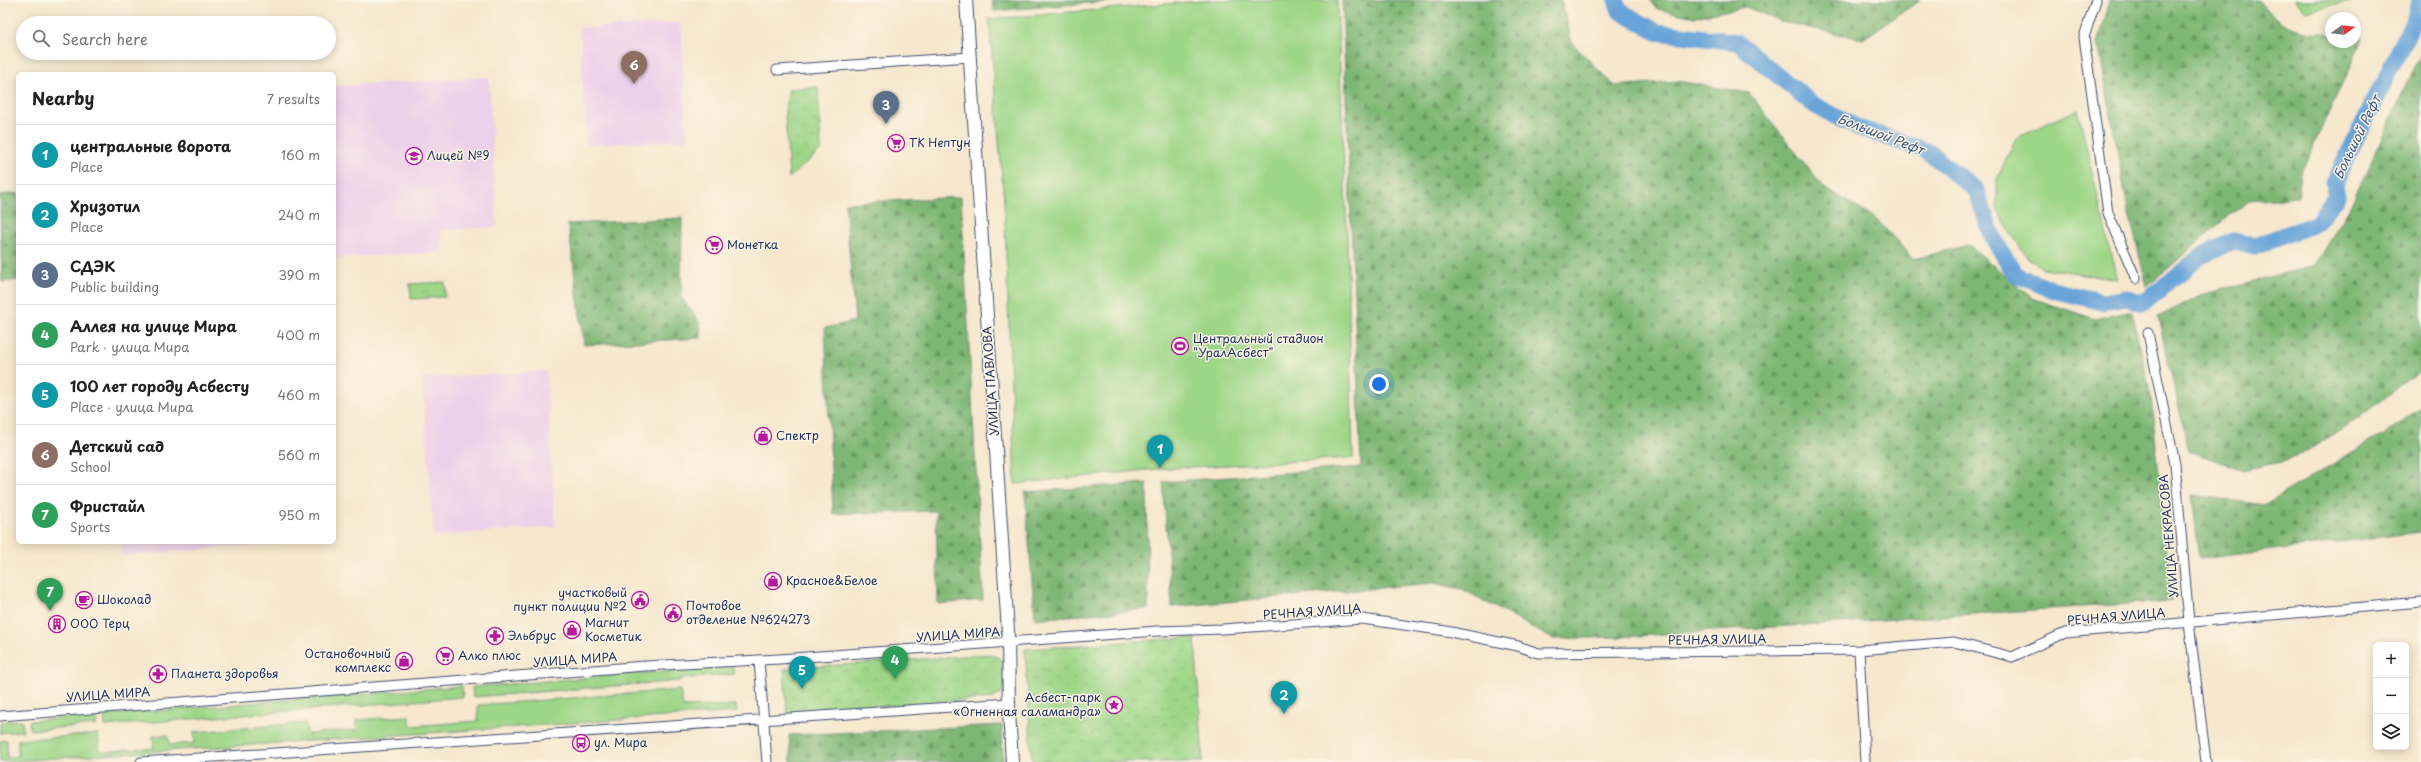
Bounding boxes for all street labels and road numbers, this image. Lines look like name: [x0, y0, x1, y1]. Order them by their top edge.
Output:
street label: УЛИЦА ПАВЛОВА: [977, 325, 1003, 436]
street label: УЛИЦА НЕКРАСОВА: [2154, 473, 2182, 598]
street label: РЕЧНАЯ УЛИЦА: [1262, 599, 1362, 623]
street label: РЕЧНАЯ УЛИЦА: [2066, 603, 2166, 629]
street label: УЛИЦА МИРА: [915, 622, 1001, 646]
street label: РЕЧНАЯ УЛИЦА: [1667, 629, 1767, 649]
street label: УЛИЦА МИРА: [532, 647, 618, 671]
street label: УЛИЦА МИРА: [65, 682, 151, 706]

